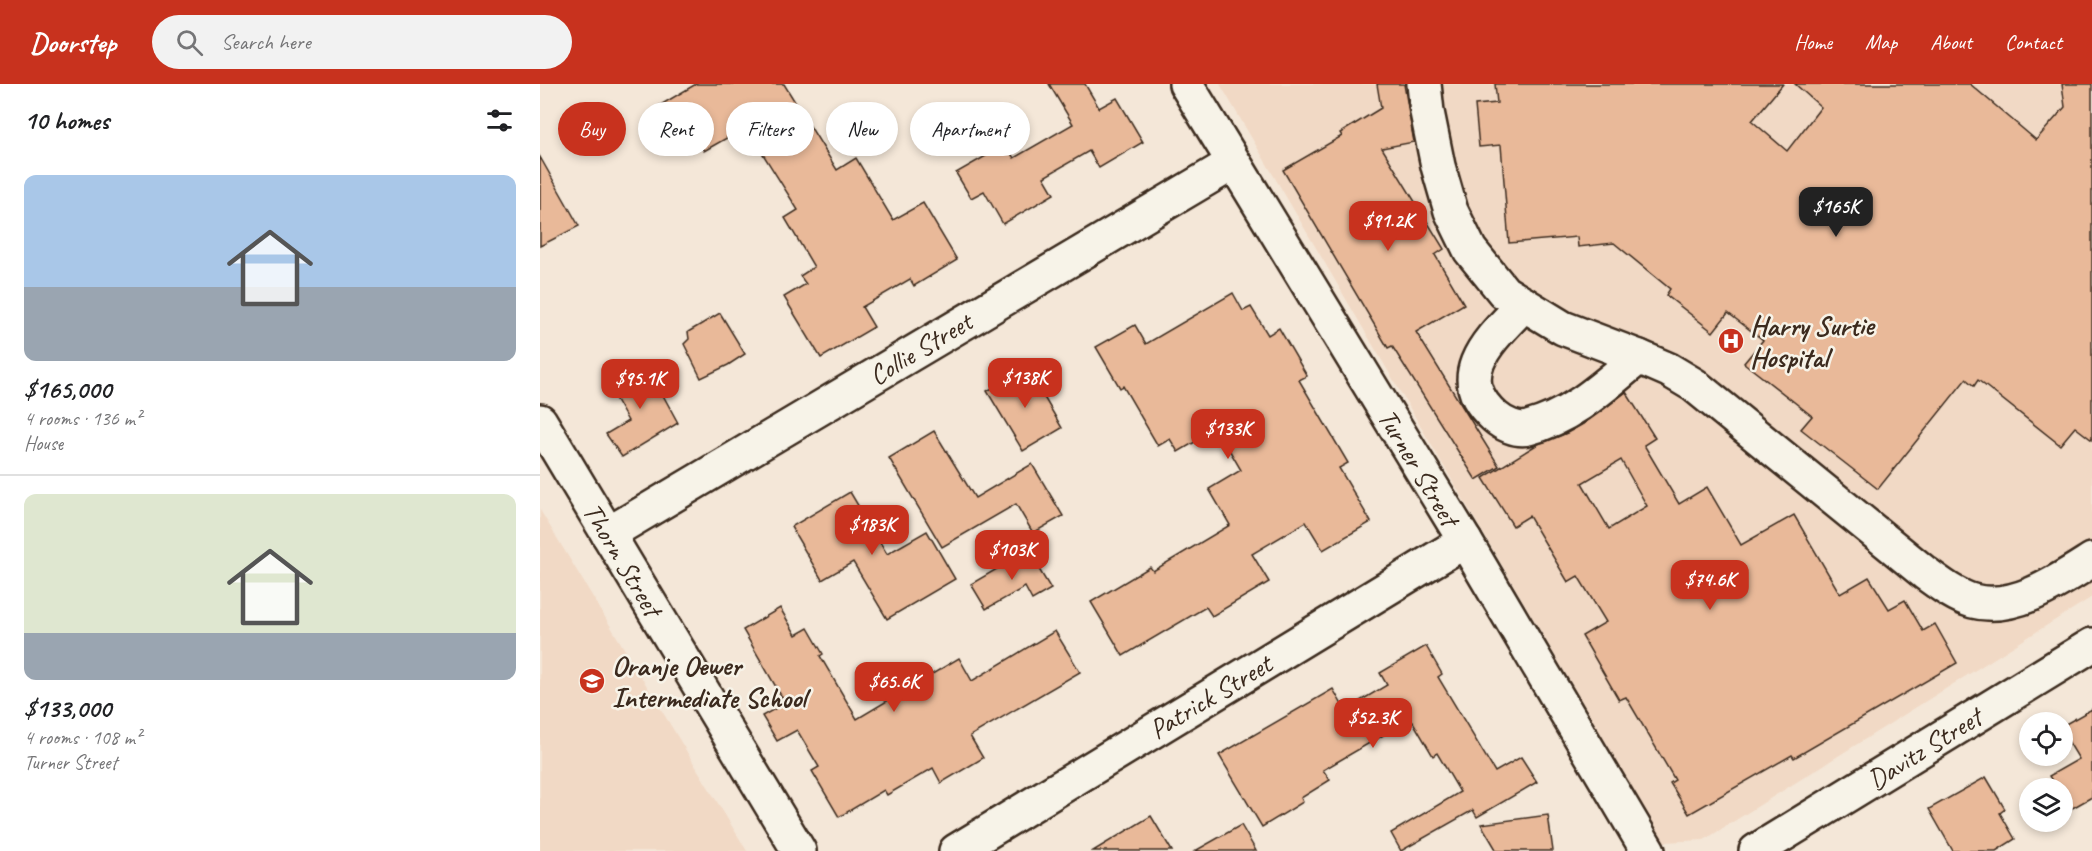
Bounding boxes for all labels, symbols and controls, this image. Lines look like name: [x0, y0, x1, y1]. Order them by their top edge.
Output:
search box: [152, 15, 572, 69]
text: Doorstep: [30, 25, 116, 60]
icon: search: [173, 26, 206, 59]
text: Search here: [221, 28, 311, 56]
text: Home: [1794, 29, 1832, 55]
text: Map: [1865, 29, 1897, 55]
text: About: [1930, 29, 1972, 55]
text: Contact: [2005, 29, 2062, 55]
chip: Buy: [558, 102, 626, 156]
chip: Rent: [638, 102, 714, 156]
chip: Filters: [726, 102, 814, 156]
chip: New: [826, 102, 898, 156]
chip: Apartment: [910, 102, 1030, 156]
text: 10 homes: [24, 104, 109, 137]
icon: filters: [483, 104, 516, 137]
pin: $165K: [1794, 187, 1878, 238]
text: $165K: [1813, 194, 1859, 219]
pin: $91.2K: [1339, 201, 1437, 252]
text: $91.2K: [1363, 208, 1413, 233]
icon: home: [216, 214, 324, 322]
street label: Collie Street: [862, 303, 981, 393]
place label: Harry Surtie Hospital: [1750, 308, 1876, 375]
hospital icon: Harry Surtie Hospital: [1716, 326, 1746, 356]
pin: $138K: [983, 358, 1067, 409]
pin: $95.1K: [591, 359, 689, 410]
text: $138K: [1002, 365, 1048, 390]
text: $95.1K: [615, 366, 665, 391]
text: $165,000: [24, 373, 111, 406]
street label: Turner Street: [1370, 402, 1469, 535]
text: 4 rooms · 136 m²: [24, 406, 141, 431]
pin: $133K: [1186, 409, 1270, 460]
text: $133K: [1205, 416, 1251, 441]
text: House: [24, 431, 63, 456]
street label: Thorn Street: [575, 496, 672, 626]
pin: $183K: [830, 505, 914, 556]
text: $183K: [849, 512, 895, 537]
pin: $103K: [970, 530, 1054, 581]
icon: home: [216, 533, 324, 641]
text: $103K: [989, 537, 1035, 562]
pin: $74.6K: [1661, 560, 1759, 611]
text: $74.6K: [1685, 567, 1735, 592]
street label: Patrick Street: [1143, 645, 1280, 747]
place label: Oranje Oewer Intermediate School: [612, 648, 811, 715]
pin: $65.6K: [845, 662, 943, 713]
school or university icon: Oranje Oewer Intermediate School: [577, 666, 607, 696]
text: $65.6K: [869, 669, 919, 694]
text: $133,000: [24, 692, 111, 725]
pin: $52.3K: [1324, 698, 1422, 749]
street label: Davitz Street: [1861, 698, 1991, 797]
text: $52.3K: [1348, 705, 1398, 730]
map controls: [2019, 712, 2073, 832]
button: locate: [2019, 712, 2073, 766]
text: 4 rooms · 108 m²: [24, 725, 141, 750]
text: Turner Street: [24, 750, 117, 775]
button: layers: [2019, 778, 2073, 832]

